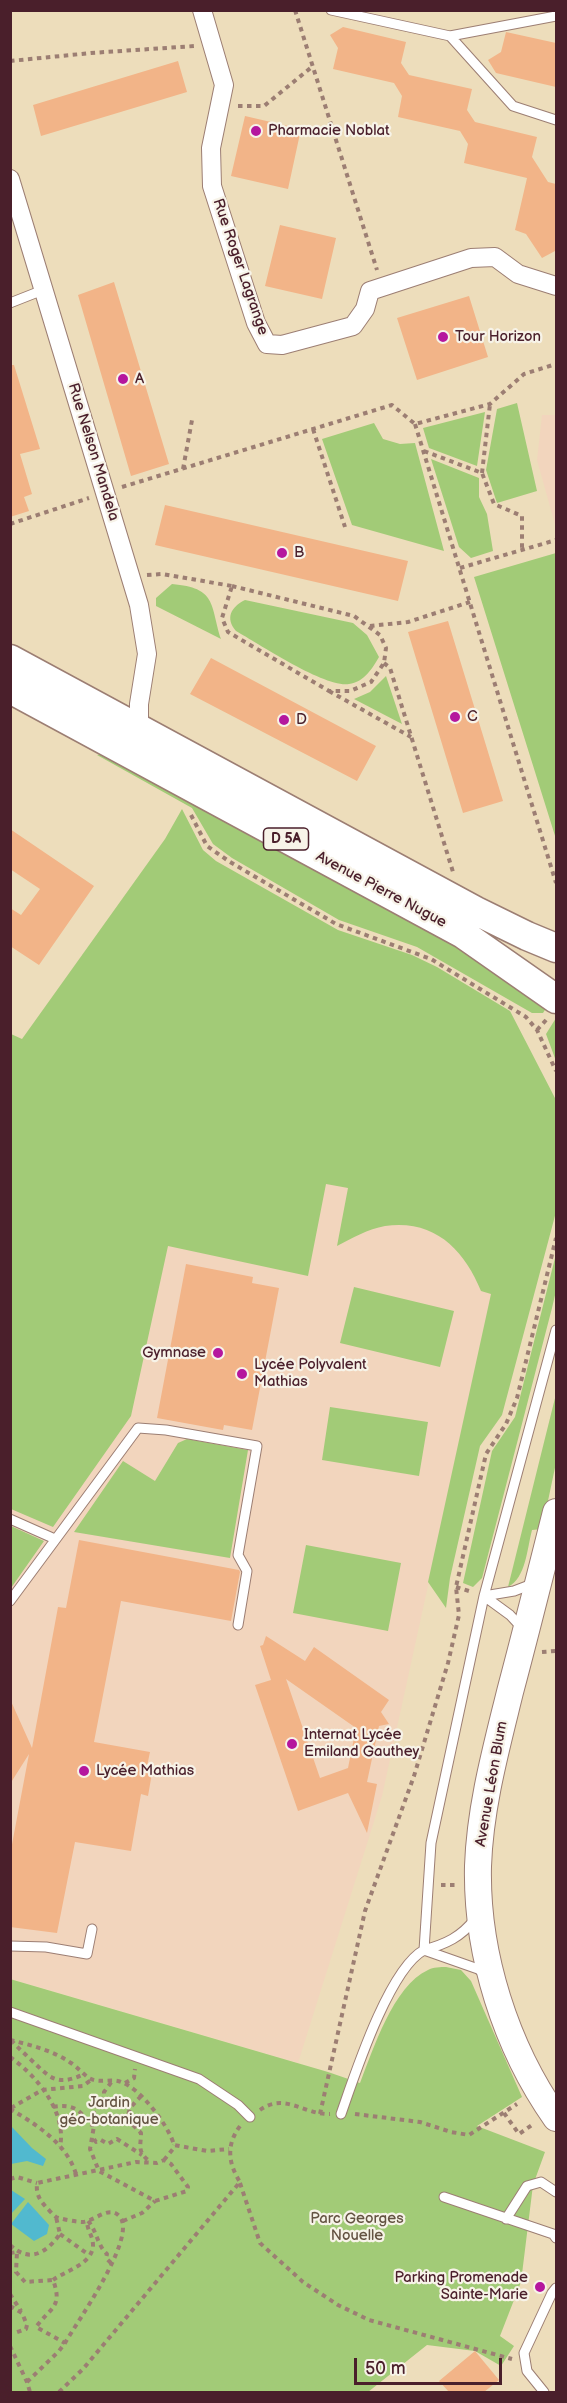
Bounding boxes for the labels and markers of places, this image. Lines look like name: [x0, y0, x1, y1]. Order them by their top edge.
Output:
place label: Pharmacie Noblat: [268, 122, 390, 140]
marker: Pharmacie Noblat: [249, 124, 263, 138]
place label: Tour Horizon: [455, 328, 541, 346]
marker: Tour Horizon: [436, 330, 450, 344]
place label: A: [135, 370, 144, 388]
marker: A: [116, 372, 130, 386]
place label: B: [294, 544, 304, 562]
marker: B: [275, 546, 289, 560]
place label: C: [467, 708, 478, 726]
marker: C: [448, 710, 462, 724]
place label: D: [296, 711, 307, 729]
marker: D: [277, 713, 291, 727]
place label: Gymnase: [142, 1344, 206, 1362]
marker: Gymnase: [211, 1346, 225, 1360]
place label: Lycée Polyvalent Mathias: [254, 1356, 367, 1391]
marker: Lycée Polyvalent Mathias: [235, 1367, 249, 1381]
place label: Internat Lycée Emiland Gauthey: [304, 1726, 419, 1761]
marker: Internat Lycée Emiland Gauthey: [285, 1737, 299, 1751]
place label: Lycée Mathias: [96, 1762, 194, 1780]
marker: Lycée Mathias: [77, 1764, 91, 1778]
place label: Parking Promenade Sainte-Marie: [394, 2269, 528, 2304]
marker: Parking Promenade Sainte-Marie: [533, 2280, 547, 2294]

